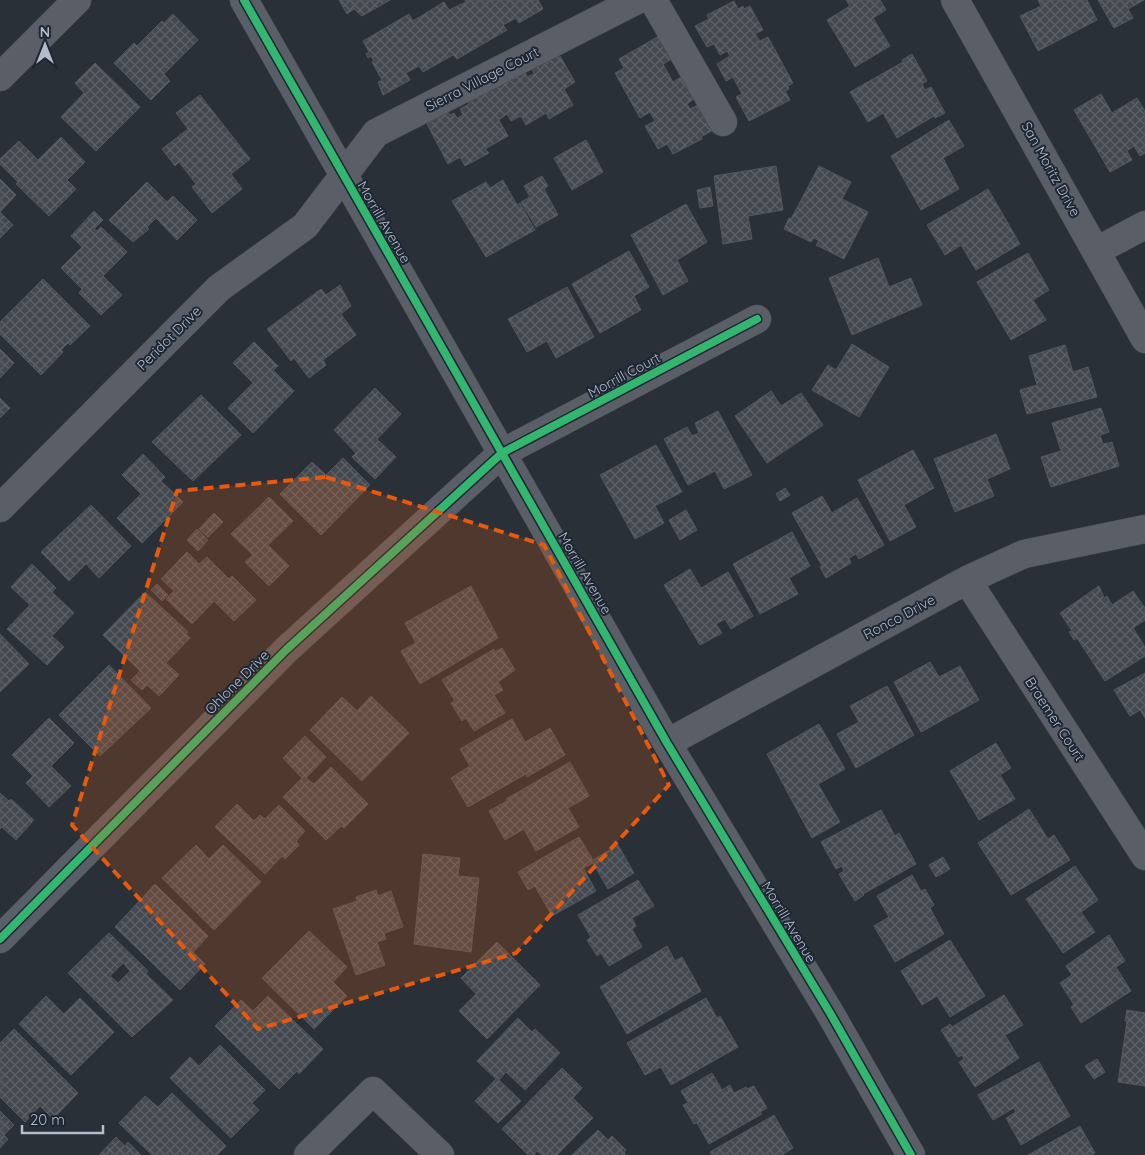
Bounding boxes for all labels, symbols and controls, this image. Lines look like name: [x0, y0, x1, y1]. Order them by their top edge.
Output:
north arrow: [20, 20, 70, 70]
text: N: [40, 23, 50, 41]
street label: Sierra Village Court: [422, 43, 542, 115]
street label: San Moritz Drive: [1018, 118, 1085, 220]
street label: Morrill Avenue: [353, 178, 415, 266]
street label: Peridot Drive: [133, 302, 205, 374]
street label: Morrill Court: [585, 348, 664, 402]
street label: Morrill Avenue: [554, 529, 616, 617]
street label: Ronco Drive: [860, 590, 938, 644]
street label: Ohlone Drive: [201, 646, 273, 718]
street label: Braemer Court: [1021, 674, 1089, 765]
street label: Morrill Avenue: [758, 878, 820, 966]
scale bar: [22, 1102, 104, 1134]
text: 20 m: [30, 1110, 65, 1129]

